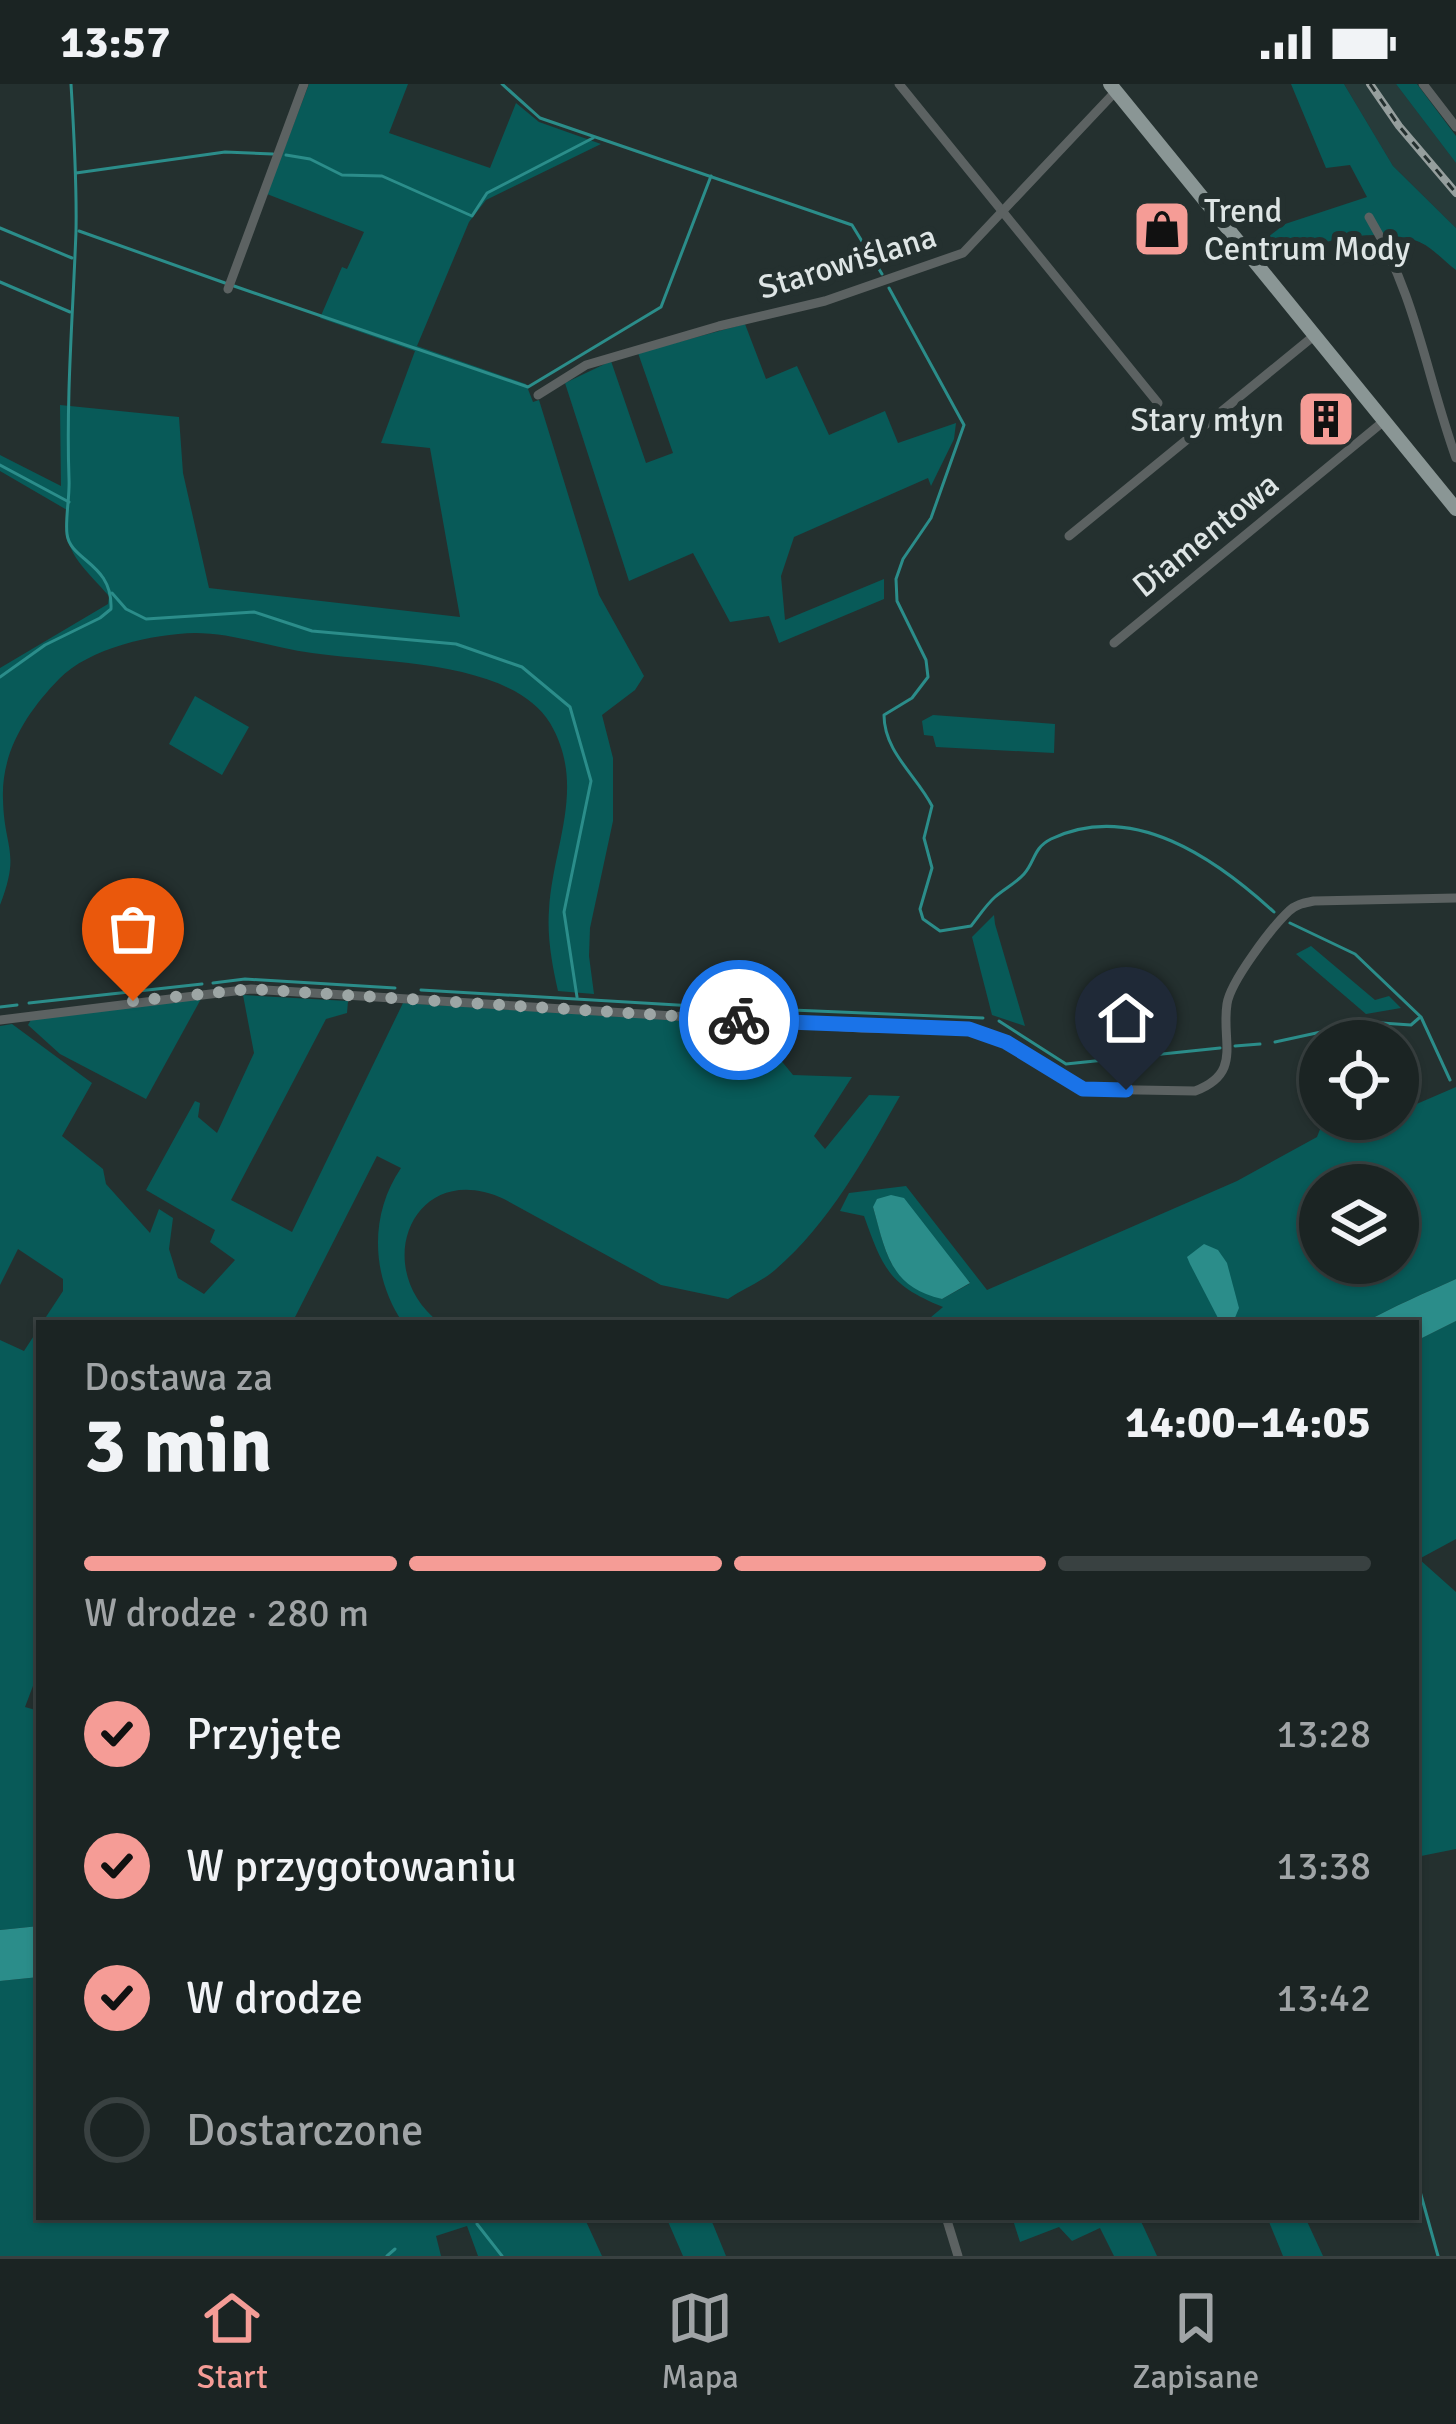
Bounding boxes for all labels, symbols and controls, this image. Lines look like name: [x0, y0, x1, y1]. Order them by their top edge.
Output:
text: 13:57: [60, 15, 170, 70]
place label: Trend Centrum Mody: [1204, 191, 1411, 270]
shop icon: Trend Centrum Mody: [1131, 198, 1193, 260]
street label: Starowiślana: [754, 216, 941, 309]
building icon: Stary młyn: [1295, 388, 1357, 450]
place label: Stary młyn: [1130, 400, 1284, 441]
street label: Diamentowa: [1125, 464, 1287, 607]
pin: [82, 878, 184, 1001]
icon: bag: [100, 896, 166, 962]
courier: [679, 960, 799, 1080]
pin: [1075, 967, 1177, 1090]
icon: home: [1093, 985, 1159, 1051]
icon: bike: [706, 987, 772, 1053]
map controls: [1299, 1020, 1419, 1284]
button: locate: [1299, 1020, 1419, 1140]
button: layers: [1299, 1164, 1419, 1284]
text: Dostawa za: [84, 1353, 273, 1401]
text: 14:00–14:05: [1125, 1395, 1371, 1450]
text: 3 min: [84, 1398, 272, 1494]
text: W drodze · 280 m: [84, 1589, 369, 1637]
icon: check: [84, 1701, 150, 1767]
text: Przyjęte: [186, 1707, 342, 1762]
text: 13:28: [1276, 1710, 1371, 1758]
icon: check: [84, 1833, 150, 1899]
text: W przygotowaniu: [186, 1839, 517, 1894]
text: 13:38: [1276, 1842, 1371, 1890]
icon: check: [84, 1965, 150, 2031]
text: W drodze: [186, 1971, 363, 2026]
text: 13:42: [1276, 1974, 1371, 2022]
text: Dostarczone: [186, 2103, 424, 2158]
tab: Start: [197, 2285, 268, 2398]
tab: Mapa: [661, 2285, 739, 2398]
tab: Zapisane: [1132, 2285, 1259, 2398]

